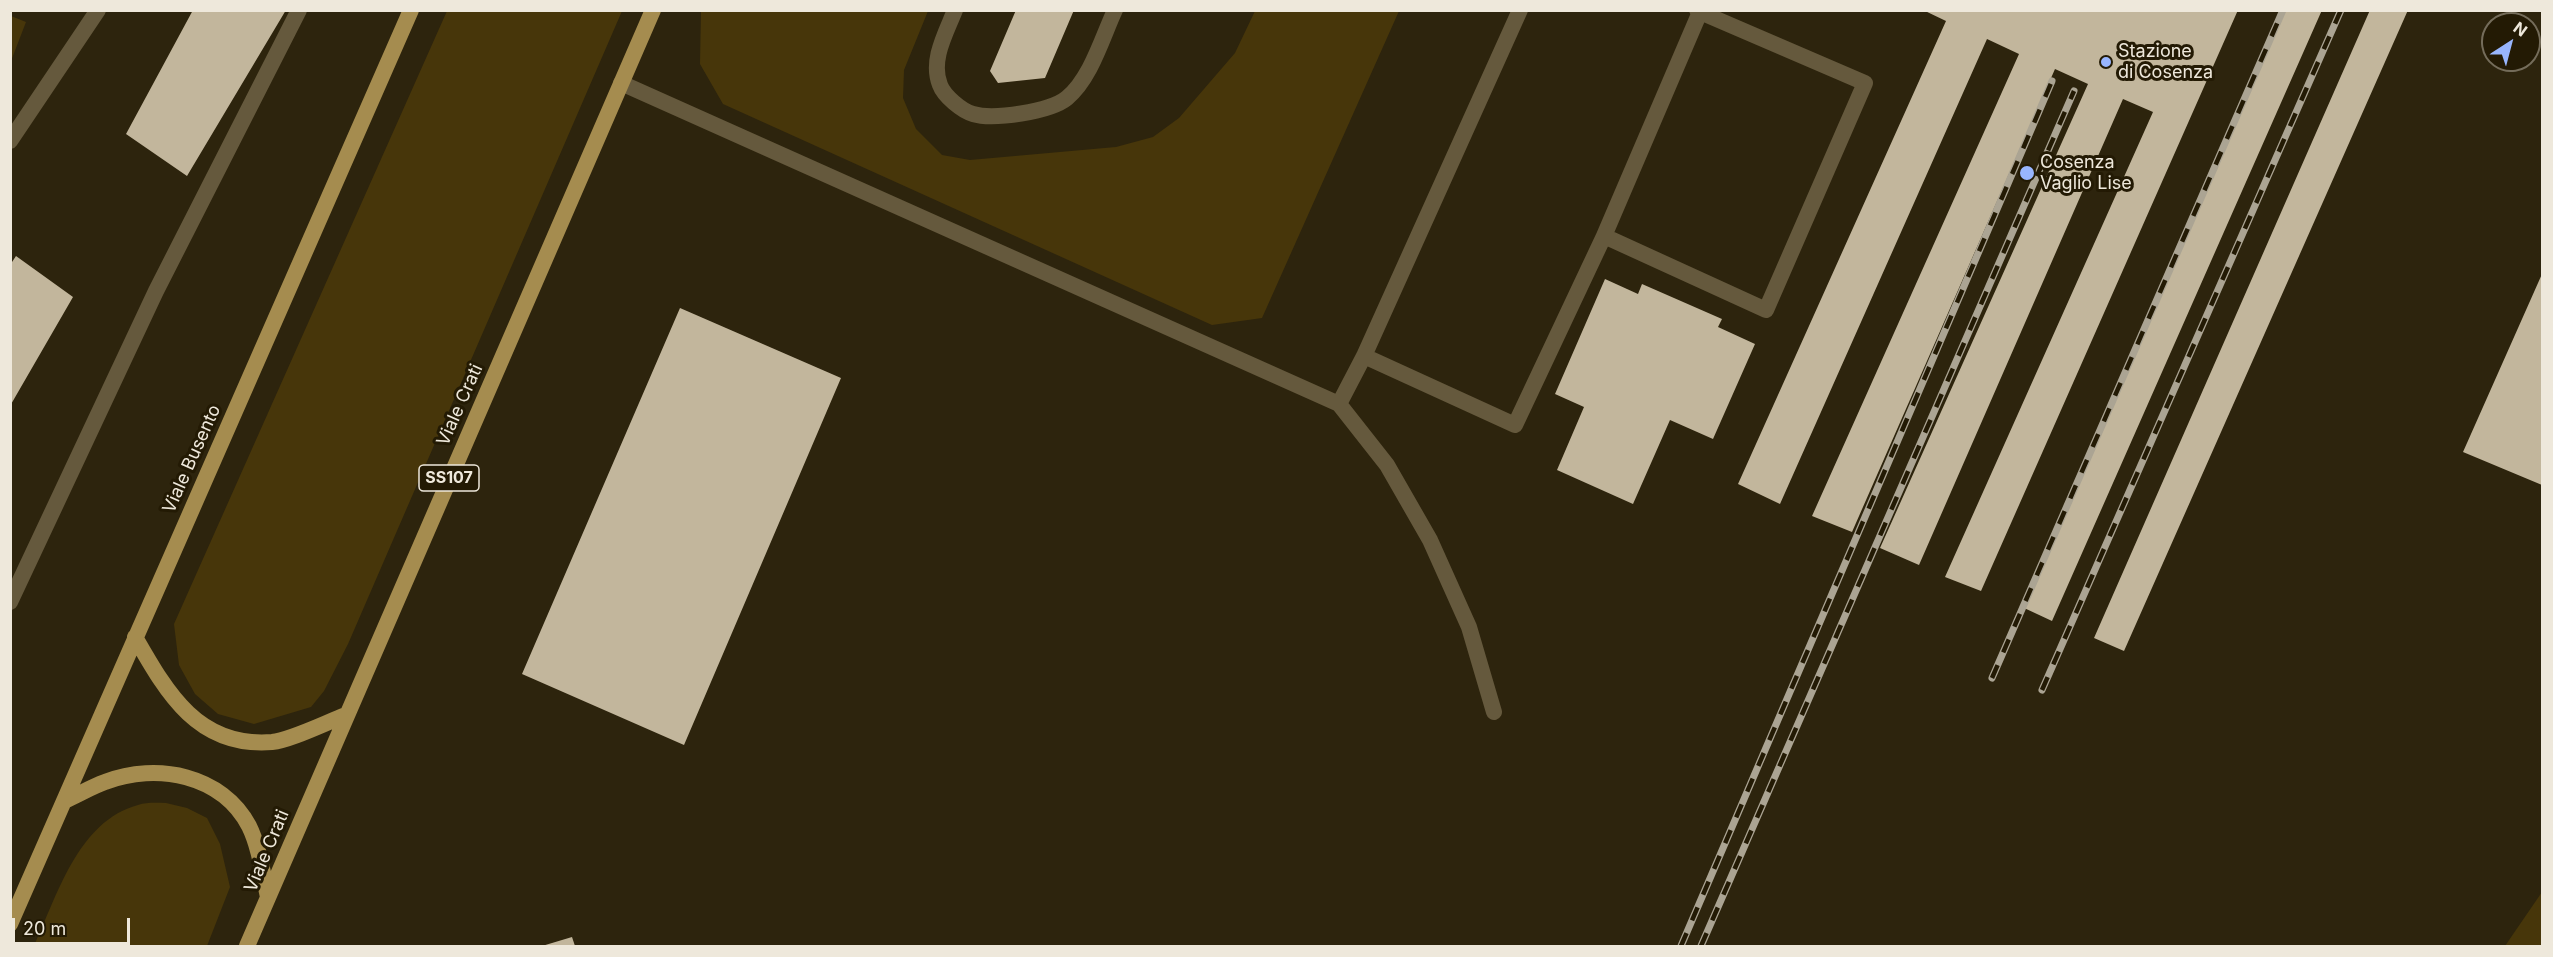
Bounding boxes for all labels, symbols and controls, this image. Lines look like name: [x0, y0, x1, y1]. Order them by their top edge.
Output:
north arrow: [2481, 12, 2541, 72]
text: N: [2510, 17, 2531, 41]
place label: Stazione di Cosenza: [2118, 41, 2213, 84]
marker: Stazione di Cosenza: [2099, 55, 2113, 69]
place label: Cosenza Vaglio Lise: [2040, 152, 2132, 195]
marker: Cosenza Vaglio Lise: [2018, 164, 2036, 182]
street label: Viale Crati: [432, 361, 488, 449]
street label: Viale Busento: [158, 401, 226, 517]
road number: SS107: [419, 465, 479, 491]
street label: Viale Crati: [240, 807, 294, 895]
scale bar: [15, 906, 134, 944]
text: 20 m: [23, 918, 66, 939]

